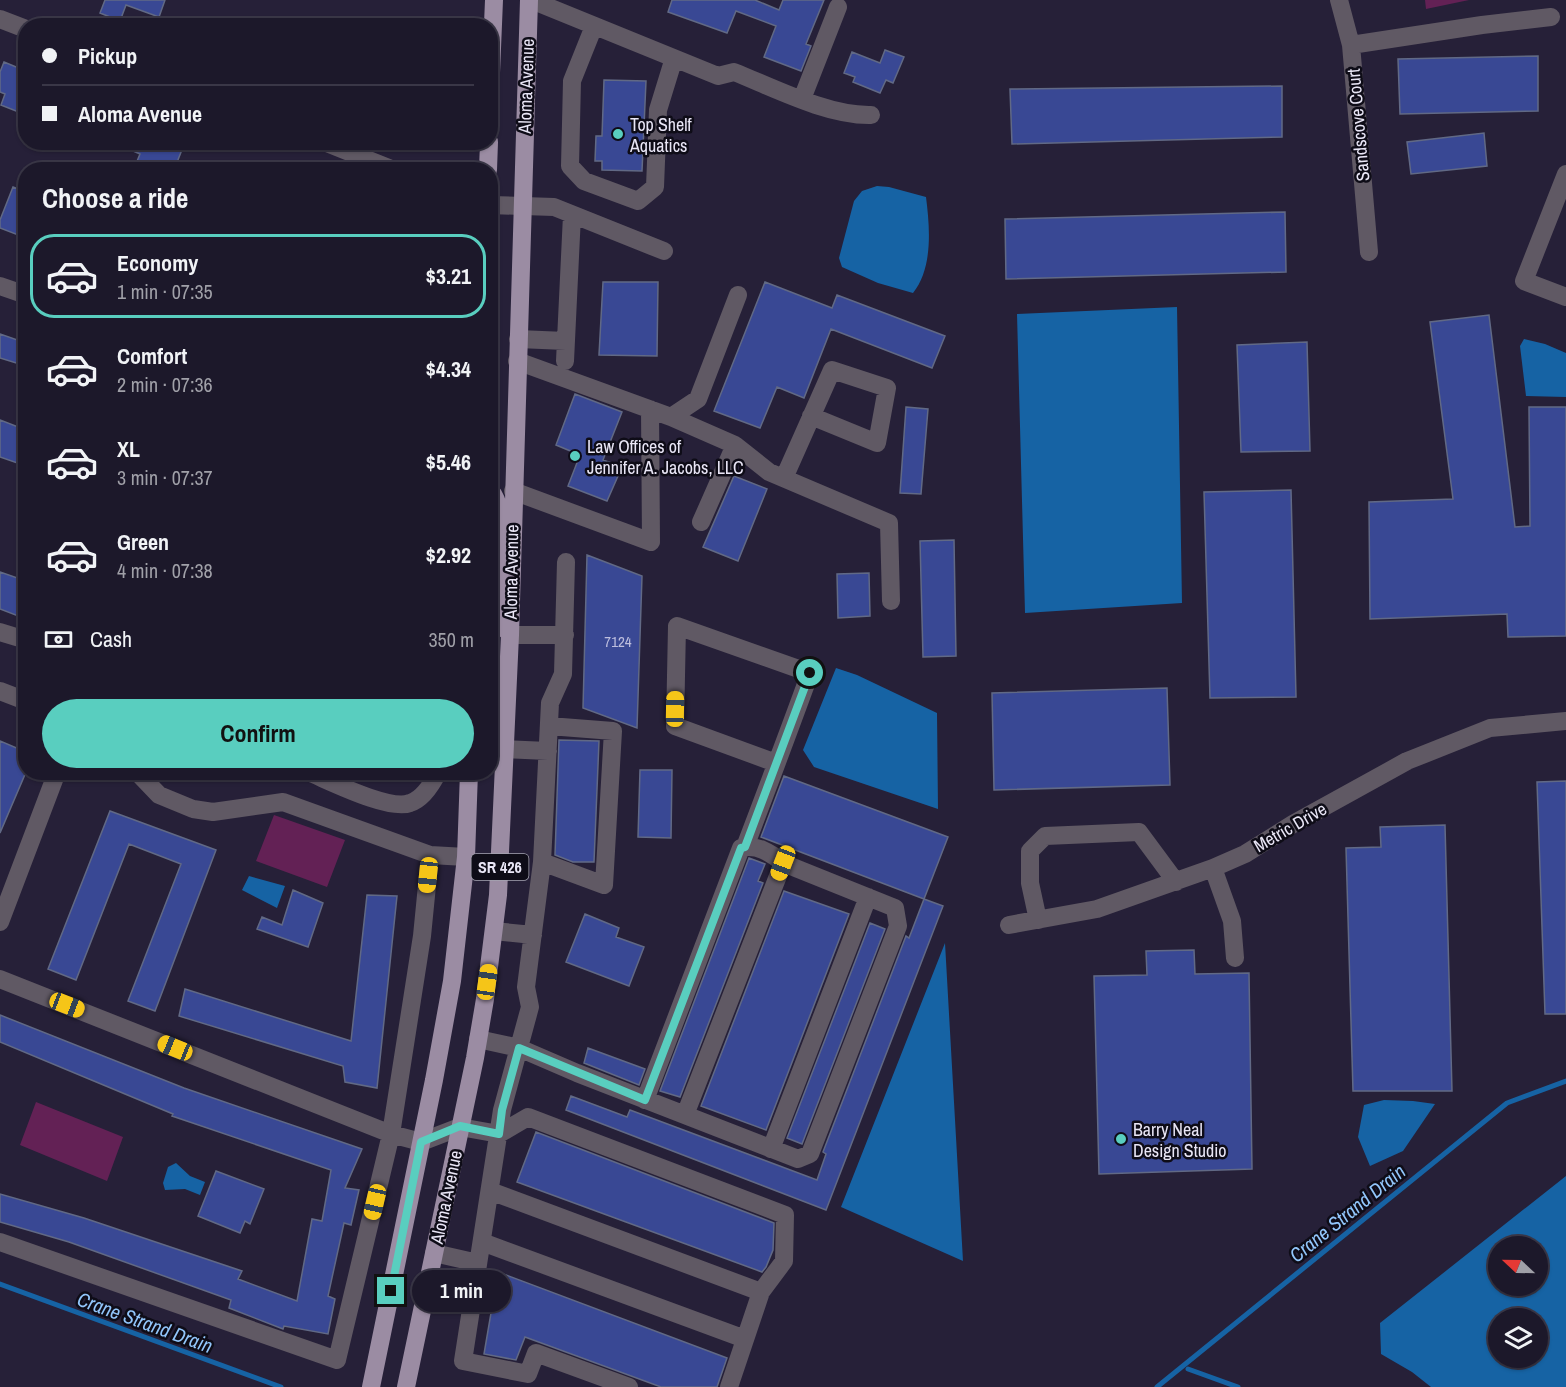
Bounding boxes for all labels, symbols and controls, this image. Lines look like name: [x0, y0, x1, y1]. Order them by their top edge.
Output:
street label: Aloma Avenue: [512, 38, 540, 135]
text: Pickup: [78, 41, 137, 71]
street label: Sandscove Court: [1341, 68, 1375, 182]
text: Aloma Avenue: [78, 99, 202, 129]
place label: Top Shelf Aquatics: [629, 112, 692, 158]
marker: Top Shelf Aquatics: [611, 127, 625, 141]
text: Choose a ride: [42, 180, 188, 216]
text: Economy: [117, 248, 198, 278]
icon: car: [45, 249, 99, 303]
text: $3.21: [426, 261, 471, 291]
text: 1 min · 07:35: [117, 278, 213, 305]
text: Comfort: [117, 341, 187, 371]
icon: car: [45, 342, 99, 396]
text: $4.34: [426, 354, 471, 384]
text: 2 min · 07:36: [117, 371, 213, 398]
text: XL: [117, 434, 140, 464]
place label: Law Offices of Jennifer A. Jacobs, LLC: [587, 434, 744, 480]
icon: car: [45, 435, 99, 489]
text: $5.46: [426, 447, 471, 477]
marker: Law Offices of Jennifer A. Jacobs, LLC: [568, 449, 582, 463]
text: 3 min · 07:37: [117, 464, 213, 491]
street label: Aloma Avenue: [498, 524, 524, 621]
text: Green: [117, 527, 169, 557]
icon: car: [45, 528, 99, 582]
text: $2.92: [426, 540, 471, 570]
text: 4 min · 07:38: [117, 557, 213, 584]
icon: cash: [42, 623, 75, 656]
text: Cash: [90, 624, 132, 654]
text: 350 m: [428, 626, 474, 653]
house number: 7124: [604, 631, 632, 652]
route start: [796, 659, 823, 686]
car: [666, 691, 684, 727]
button: Confirm: [42, 699, 474, 768]
street label: Metric Drive: [1249, 796, 1331, 858]
car: [768, 843, 798, 883]
road number: SR 426: [472, 854, 528, 880]
car: [417, 856, 439, 894]
car: [476, 963, 498, 1001]
car: [47, 990, 87, 1020]
car: [155, 1033, 195, 1063]
place label: Barry Neal Design Studio: [1133, 1117, 1227, 1163]
marker: Barry Neal Design Studio: [1114, 1132, 1128, 1146]
street label: Aloma Avenue: [424, 1148, 468, 1247]
water label: Crane Strand Drain: [1283, 1158, 1411, 1268]
car: [362, 1182, 388, 1222]
north arrow: [1488, 1236, 1548, 1296]
map controls: [1488, 1236, 1548, 1368]
callout: 1 min: [412, 1270, 511, 1312]
route end: [377, 1277, 404, 1304]
text: 1 min: [440, 1277, 483, 1304]
water label: Crane Strand Drain: [74, 1285, 216, 1359]
button: layers: [1488, 1308, 1548, 1368]

